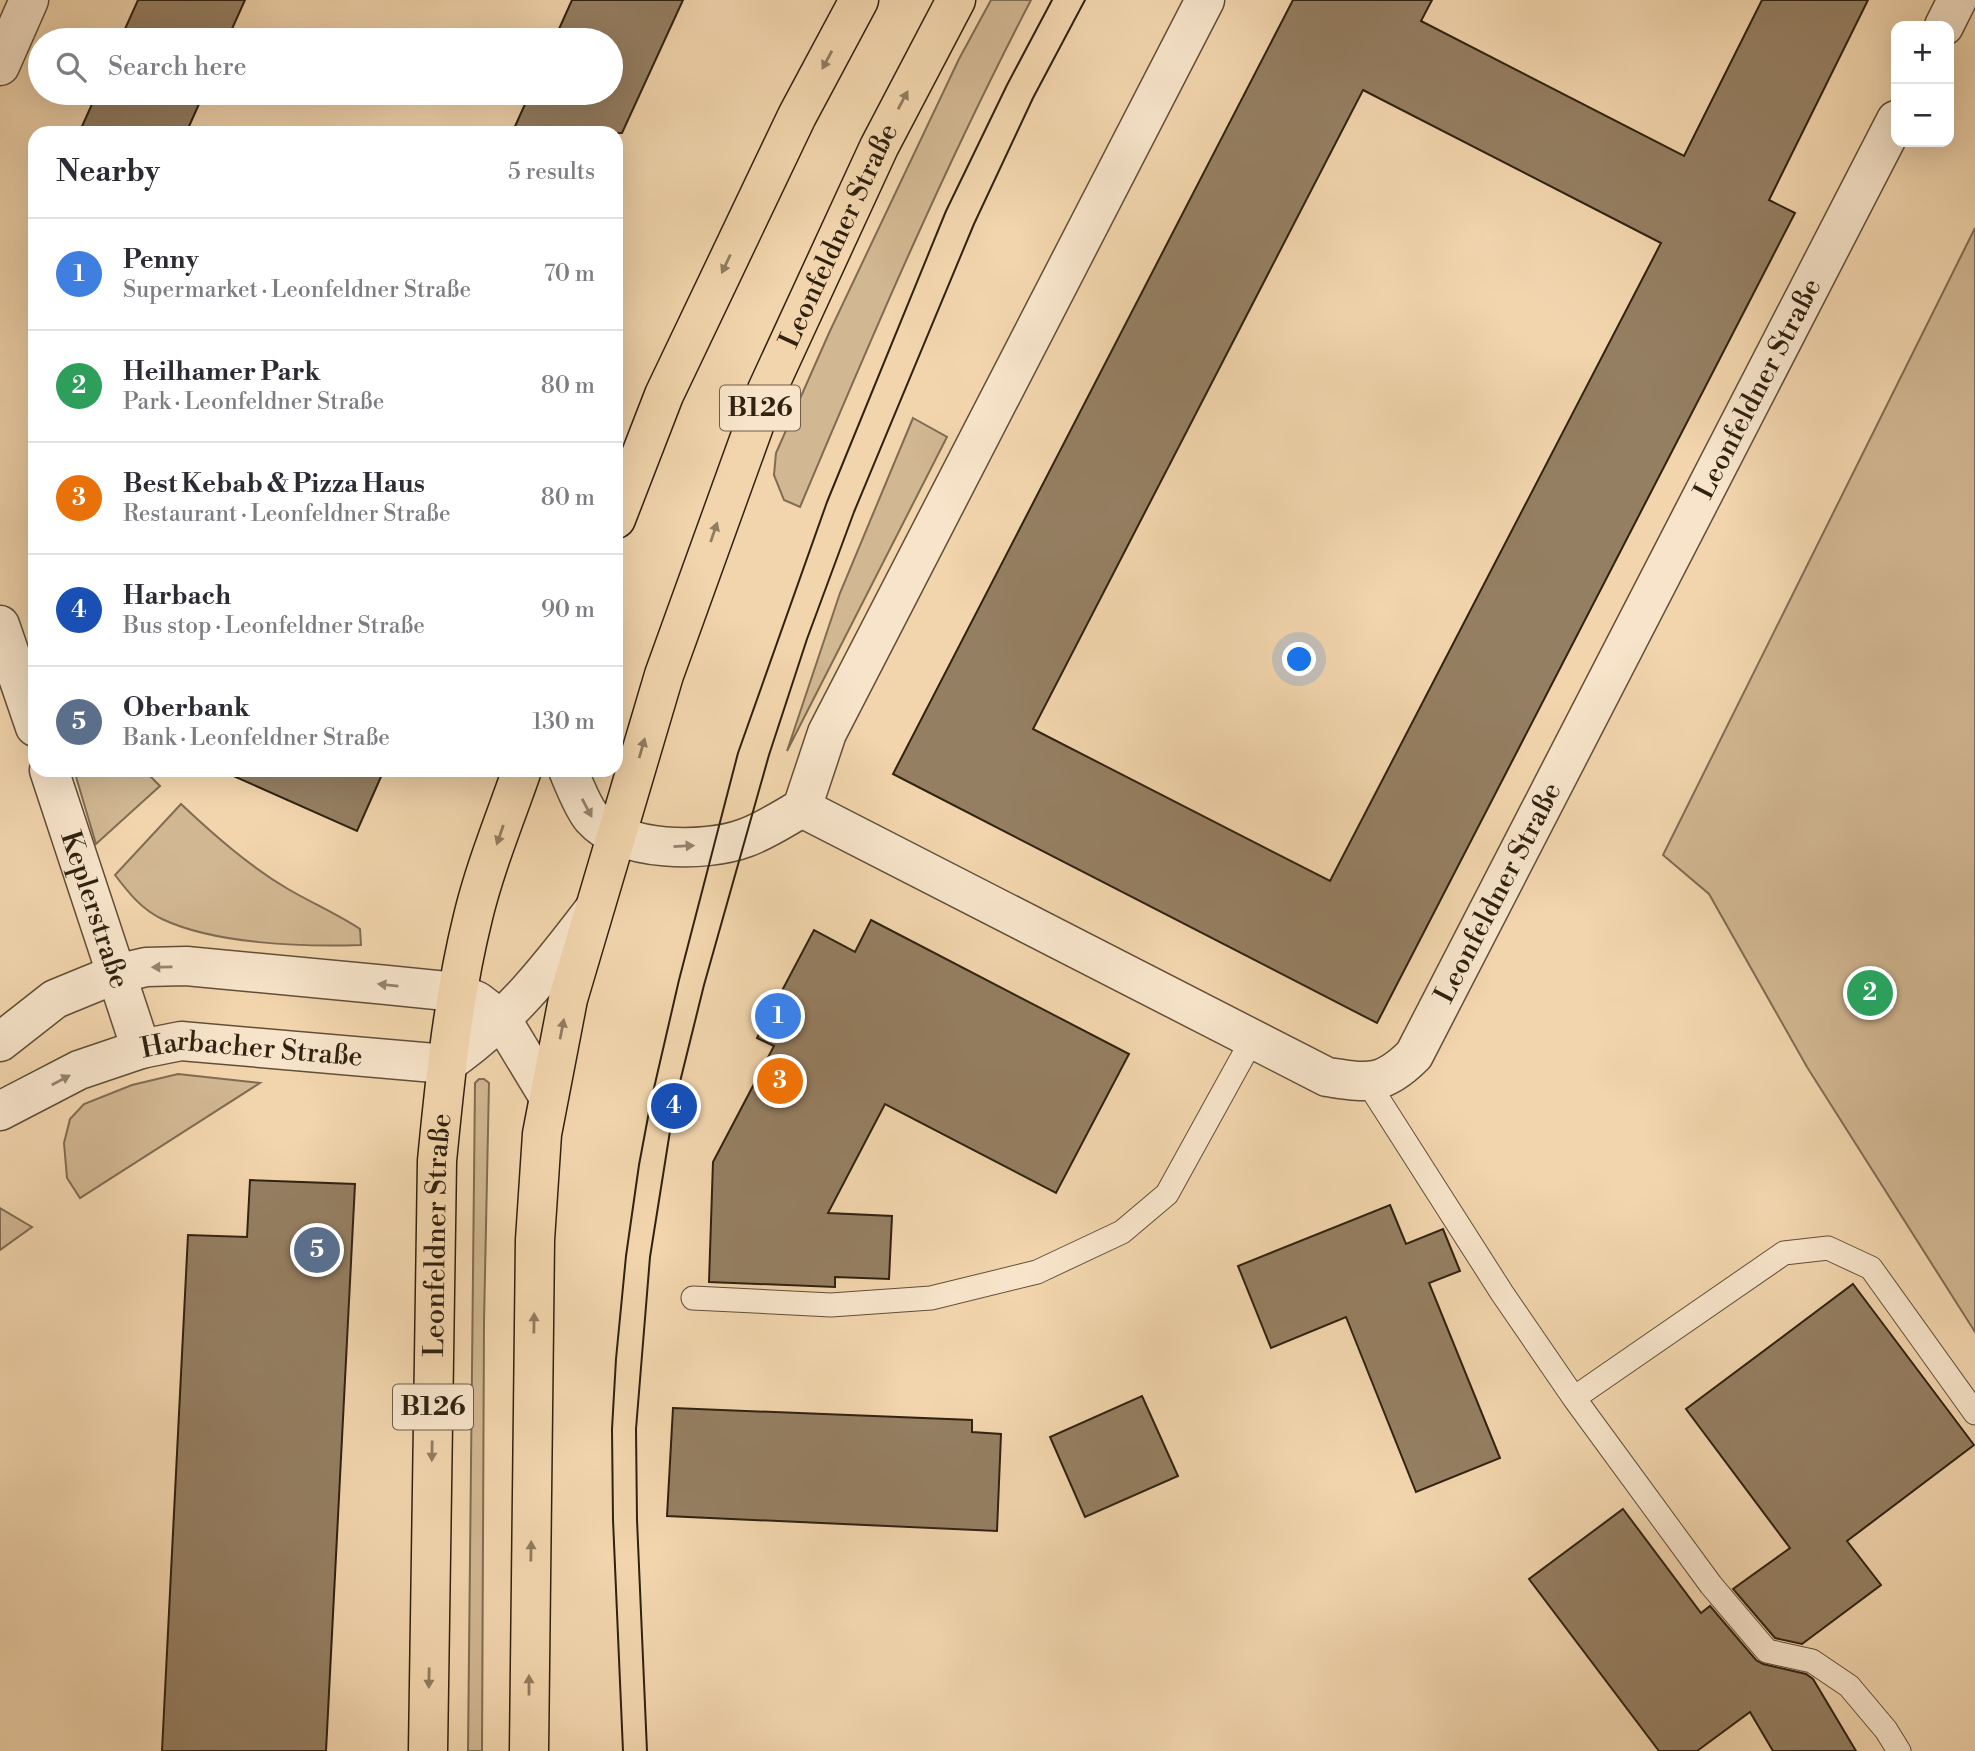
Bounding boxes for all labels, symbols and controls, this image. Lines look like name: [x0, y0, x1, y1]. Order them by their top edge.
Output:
map controls: [1891, 21, 1954, 147]
button: +: [1891, 21, 1954, 84]
search box: [28, 28, 623, 105]
icon: search: [52, 48, 90, 86]
one-way arrow: [821, 50, 832, 70]
text: Search here: [108, 51, 247, 83]
button: −: [1891, 84, 1954, 147]
one-way arrow: [898, 90, 909, 110]
street label: Leonfeldner Straße: [771, 117, 906, 353]
text: Nearby: [56, 153, 160, 191]
text: 5 results: [508, 158, 595, 186]
text: Penny: [123, 244, 199, 276]
one-way arrow: [721, 254, 732, 274]
text: 1: [73, 260, 85, 288]
text: 70 m: [544, 260, 595, 288]
street label: Leonfeldner Straße: [1686, 272, 1829, 505]
text: Supermarket · Leonfeldner Straße: [123, 276, 471, 304]
text: Heilhamer Park: [123, 356, 320, 388]
text: 2: [72, 372, 86, 400]
text: 80 m: [541, 372, 595, 400]
road number: B126: [720, 386, 800, 430]
text: Park · Leonfeldner Straße: [123, 388, 384, 416]
text: Best Kebab & Pizza Haus: [123, 468, 425, 500]
text: 3: [72, 484, 86, 512]
text: 80 m: [541, 484, 595, 512]
text: Restaurant · Leonfeldner Straße: [123, 500, 451, 528]
one-way arrow: [709, 522, 720, 543]
text: Harbach: [123, 580, 231, 612]
text: 4: [71, 596, 87, 624]
text: 90 m: [541, 596, 595, 624]
text: Bus stop · Leonfeldner Straße: [123, 612, 425, 640]
your location: [1282, 642, 1316, 676]
text: Oberbank: [123, 692, 250, 724]
text: 5: [72, 708, 86, 736]
text: 130 m: [532, 708, 595, 736]
text: Bank · Leonfeldner Straße: [123, 724, 390, 752]
one-way arrow: [638, 737, 648, 758]
street label: Leonfeldner Straße: [1426, 776, 1569, 1009]
one-way arrow: [581, 798, 593, 818]
one-way arrow: [494, 824, 505, 845]
street label: Keplerstraße: [53, 826, 137, 993]
one-way arrow: [673, 841, 695, 852]
one-way arrow: [150, 961, 172, 972]
pin: 2: [1847, 967, 1893, 1019]
one-way arrow: [377, 979, 399, 990]
pin: 1: [755, 990, 801, 1042]
one-way arrow: [556, 1018, 567, 1040]
street label: Harbacher Straße: [137, 1023, 364, 1074]
pin: 3: [757, 1055, 803, 1107]
one-way arrow: [51, 1074, 71, 1086]
pin: 4: [651, 1080, 697, 1132]
street label: Leonfeldner Straße: [417, 1112, 459, 1357]
pin: 5: [294, 1224, 340, 1276]
one-way arrow: [528, 1312, 540, 1334]
road number: B126: [393, 1384, 473, 1430]
one-way arrow: [426, 1440, 438, 1462]
one-way arrow: [525, 1539, 536, 1561]
one-way arrow: [423, 1667, 435, 1689]
one-way arrow: [523, 1674, 535, 1696]

